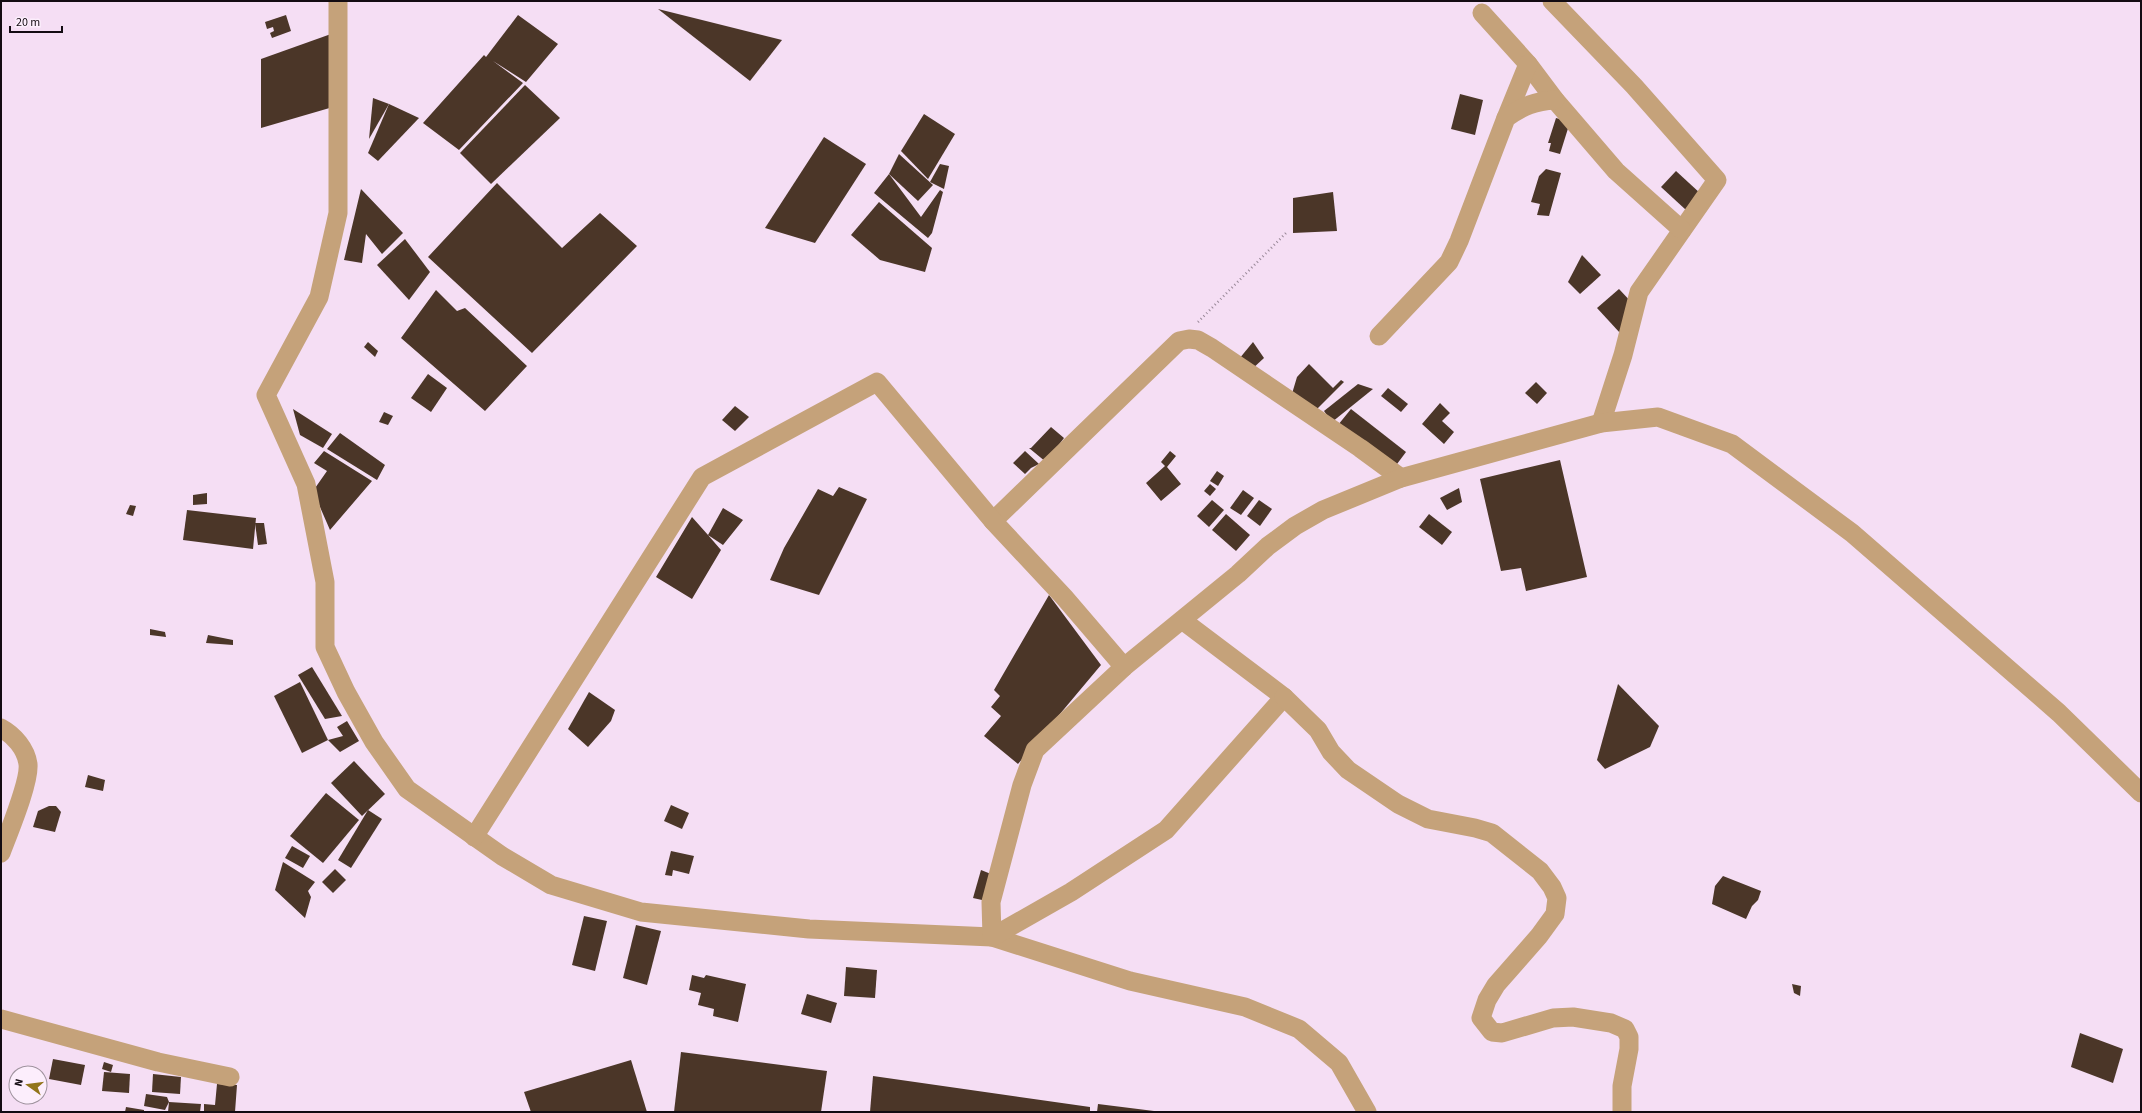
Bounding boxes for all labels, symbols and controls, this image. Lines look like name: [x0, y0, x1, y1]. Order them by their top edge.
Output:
scale bar: [10, 8, 62, 34]
text: 20 m: [16, 14, 40, 31]
north arrow: [8, 1065, 48, 1105]
text: N: [11, 1077, 27, 1088]

